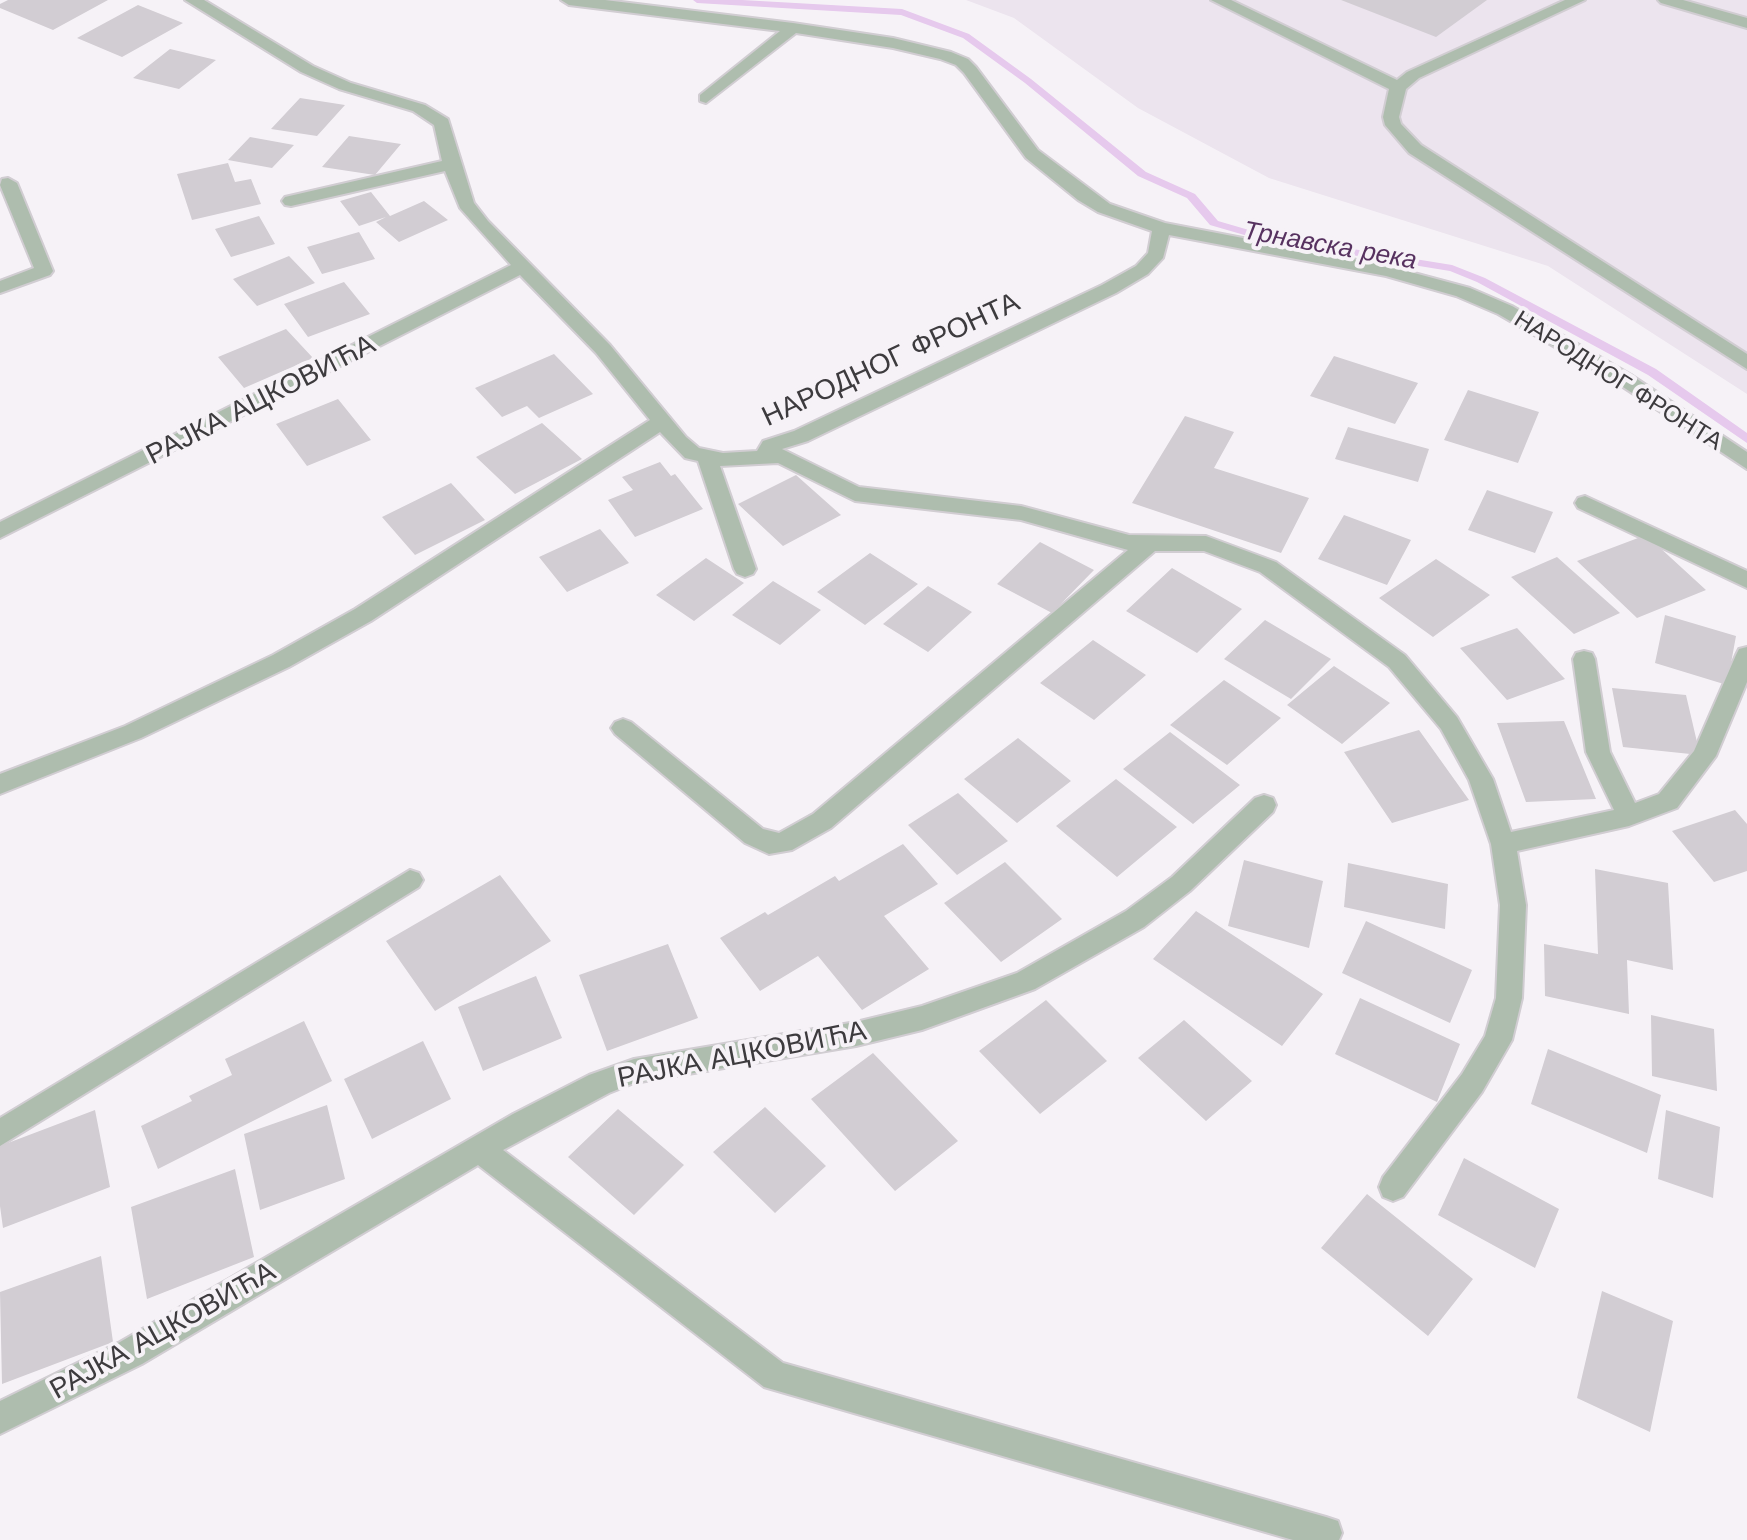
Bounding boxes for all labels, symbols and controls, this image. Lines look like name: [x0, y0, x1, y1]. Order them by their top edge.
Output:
water label: Трнавска река: [1241, 215, 1419, 277]
street label: НАРОДНОГ ФРОНТА: [757, 286, 1025, 434]
street label: НАРОДНОГ ФРОНТА: [1509, 305, 1727, 457]
street label: РАЈКА АЦКОВИЋА: [141, 328, 381, 472]
street label: РАЈКА АЦКОВИЋА: [615, 1014, 869, 1096]
street label: РАЈКА АЦКОВИЋА: [44, 1255, 282, 1407]

